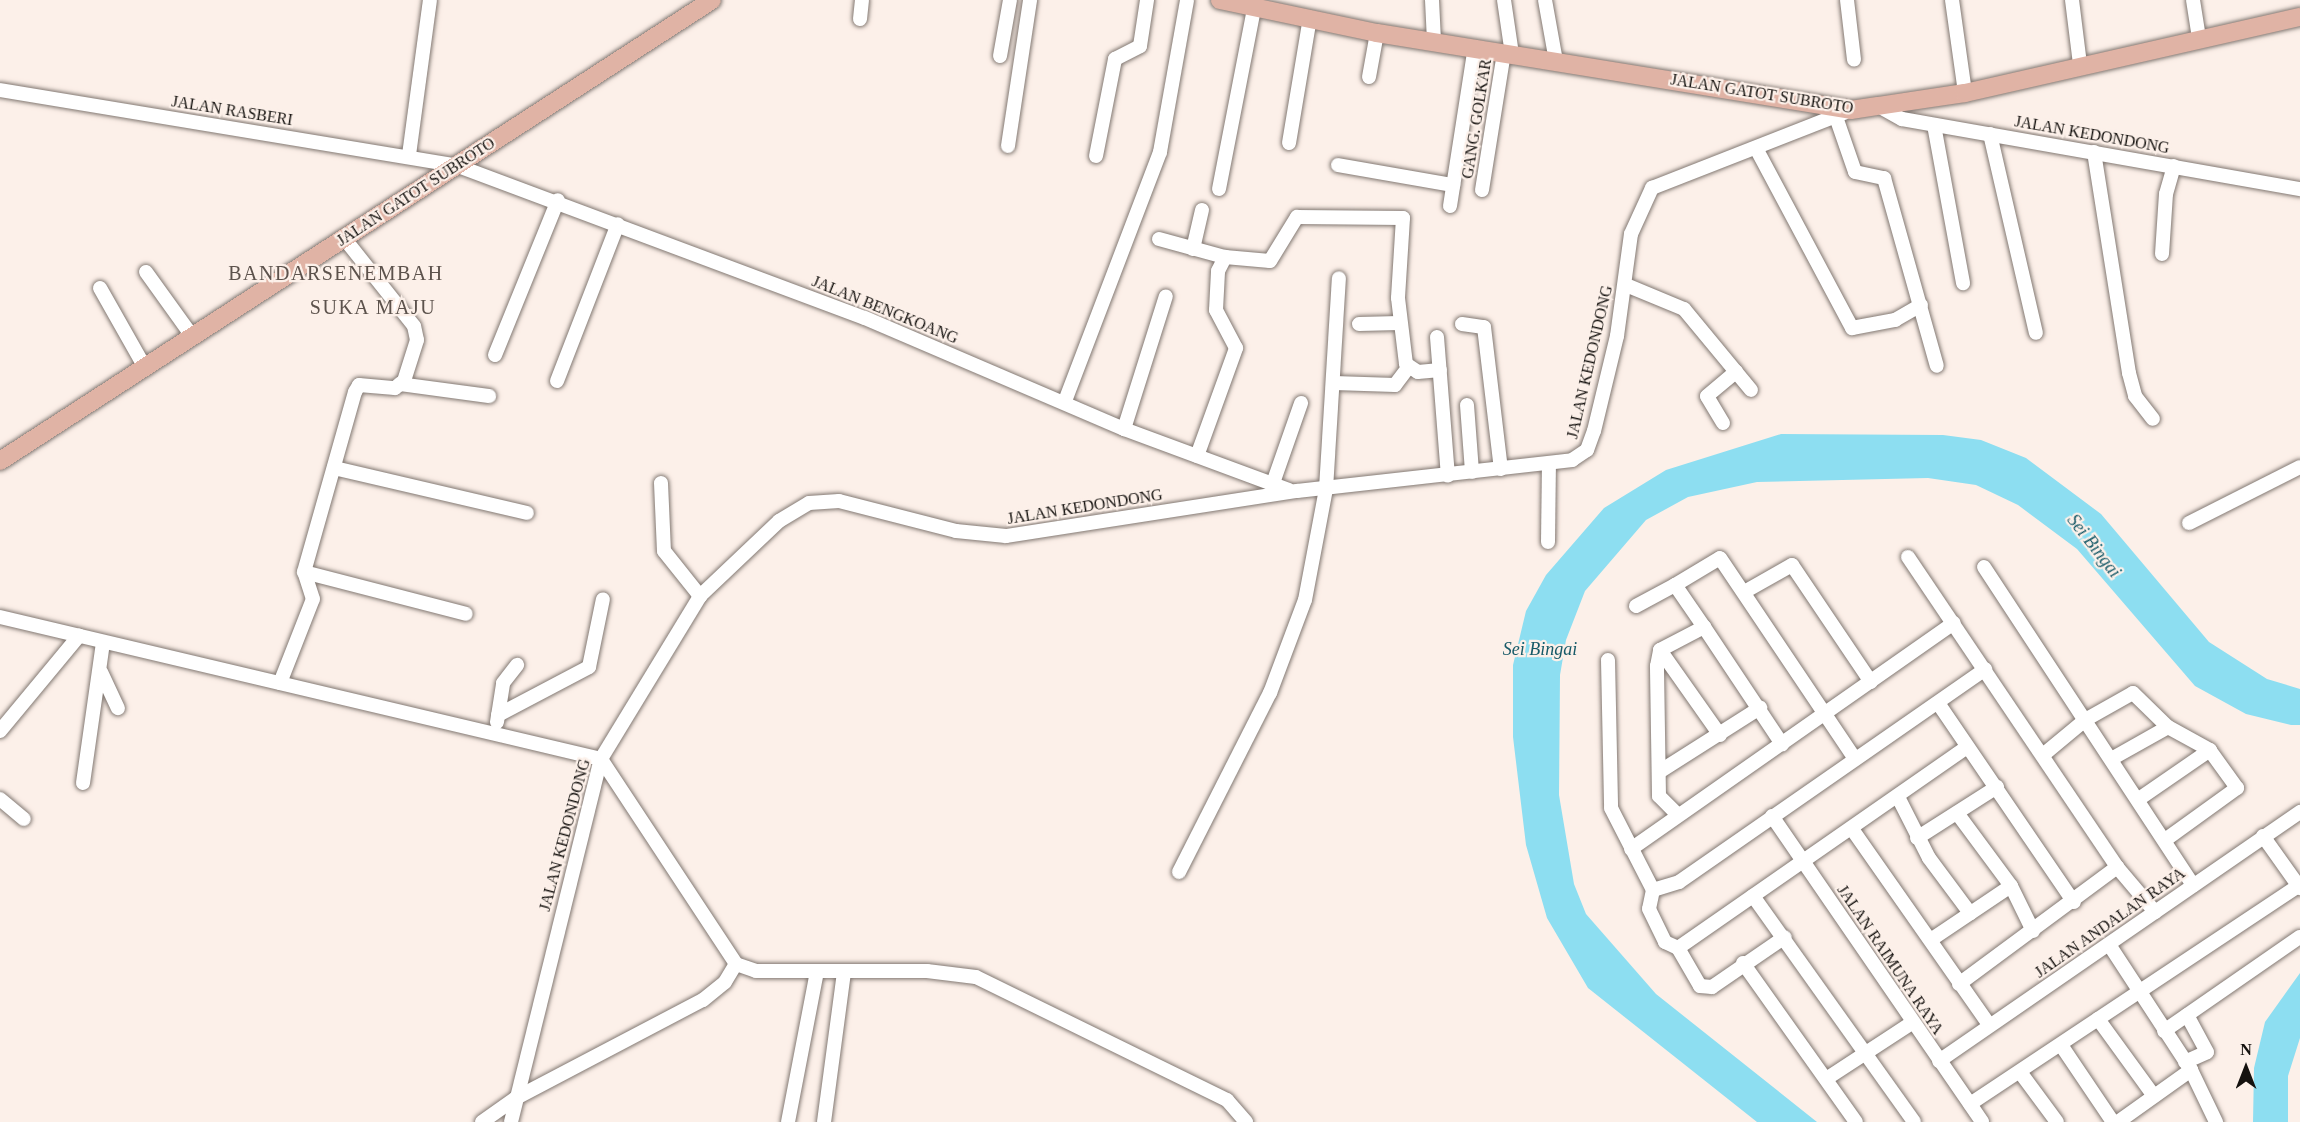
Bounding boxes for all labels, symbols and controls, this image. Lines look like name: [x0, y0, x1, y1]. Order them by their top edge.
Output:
street label: GANG. GOLKAR: [1458, 58, 1496, 180]
street label: JALAN GATOT SUBROTO: [1669, 70, 1855, 118]
street label: JALAN RASBERI: [170, 92, 294, 130]
street label: JALAN KEDONDONG: [2013, 112, 2171, 158]
street label: JALAN GATOT SUBROTO: [333, 134, 499, 250]
district label: BANDARSENEMBAH: [228, 261, 444, 285]
street label: JALAN BENGKOANG: [809, 272, 961, 348]
street label: JALAN KEDONDONG: [1563, 283, 1617, 441]
district label: SUKA MAJU: [309, 295, 437, 319]
street label: JALAN KEDONDONG: [1006, 485, 1164, 529]
water label: Sei Bingai: [2063, 510, 2125, 582]
water label: Sei Bingai: [1503, 638, 1577, 660]
street label: JALAN KEDONDONG: [535, 757, 595, 913]
street label: JALAN ANDALAN RAYA: [2031, 864, 2189, 982]
street label: JALAN RAIMUNA RAYA: [1832, 881, 1948, 1039]
north arrow: [2216, 1038, 2276, 1098]
text: N: [2240, 1041, 2252, 1058]

